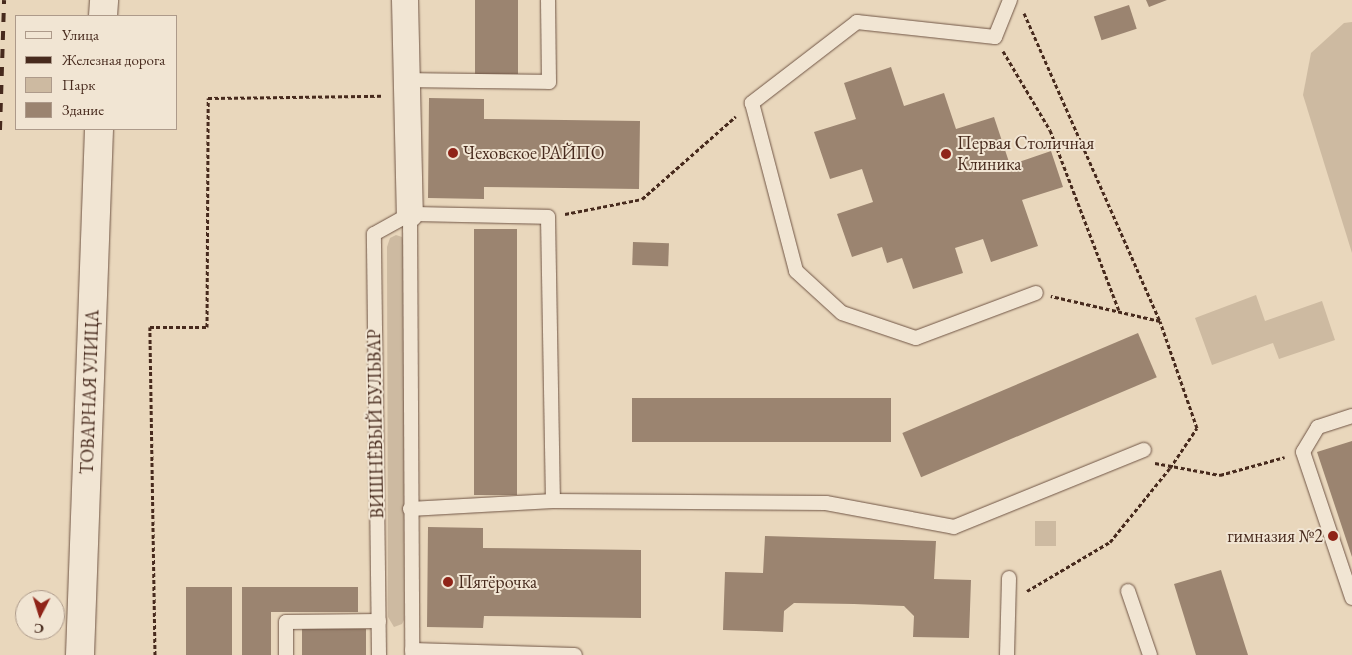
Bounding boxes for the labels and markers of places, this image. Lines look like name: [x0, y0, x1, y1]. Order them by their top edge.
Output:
place label: Первая Столичная Клиника: [957, 133, 1094, 176]
place label: Чеховское РАЙПО: [463, 142, 604, 164]
marker: Чеховское РАЙПО: [447, 147, 459, 159]
marker: Первая Столичная Клиника: [939, 147, 953, 161]
place label: гимназия №2: [1227, 525, 1323, 547]
marker: гимназия №2: [1327, 530, 1339, 542]
place label: Пятёрочка: [458, 571, 537, 593]
marker: Пятёрочка: [442, 576, 454, 588]

